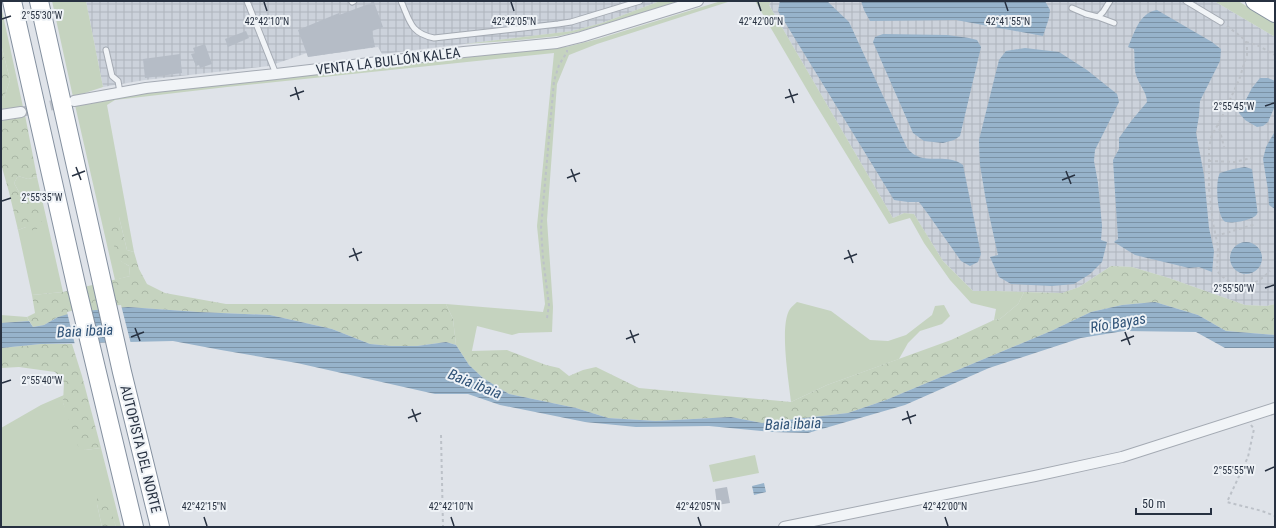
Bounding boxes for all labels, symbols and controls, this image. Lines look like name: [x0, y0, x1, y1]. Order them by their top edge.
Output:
text: 2°55'30"W: [22, 10, 63, 21]
text: 42°42'10"N: [245, 16, 289, 27]
text: 42°42'05"N: [492, 16, 536, 27]
text: 42°42'00"N: [739, 16, 783, 27]
text: 42°41'55"N: [986, 16, 1030, 27]
street label: VENTA LA BULLÓN KALEA: [315, 43, 461, 78]
text: 2°55'45"W: [1214, 101, 1255, 112]
text: 2°55'35"W: [22, 192, 63, 203]
text: 2°55'50"W: [1214, 283, 1255, 294]
water label: Río Bayas: [1089, 309, 1148, 337]
water label: Baia ibaia: [56, 321, 114, 341]
water label: Baia ibaia: [445, 365, 505, 403]
text: 2°55'40"W: [22, 375, 63, 386]
street label: AUTOPISTA DEL NORTE: [117, 384, 165, 514]
water label: Baia ibaia: [764, 414, 822, 434]
text: 2°55'55"W: [1214, 465, 1255, 476]
scale bar: [1136, 490, 1211, 516]
text: 50 m: [1142, 497, 1166, 511]
text: 42°42'15"N: [182, 501, 226, 512]
text: 42°42'10"N: [429, 501, 473, 512]
text: 42°42'05"N: [676, 501, 720, 512]
text: 42°42'00"N: [923, 501, 967, 512]

